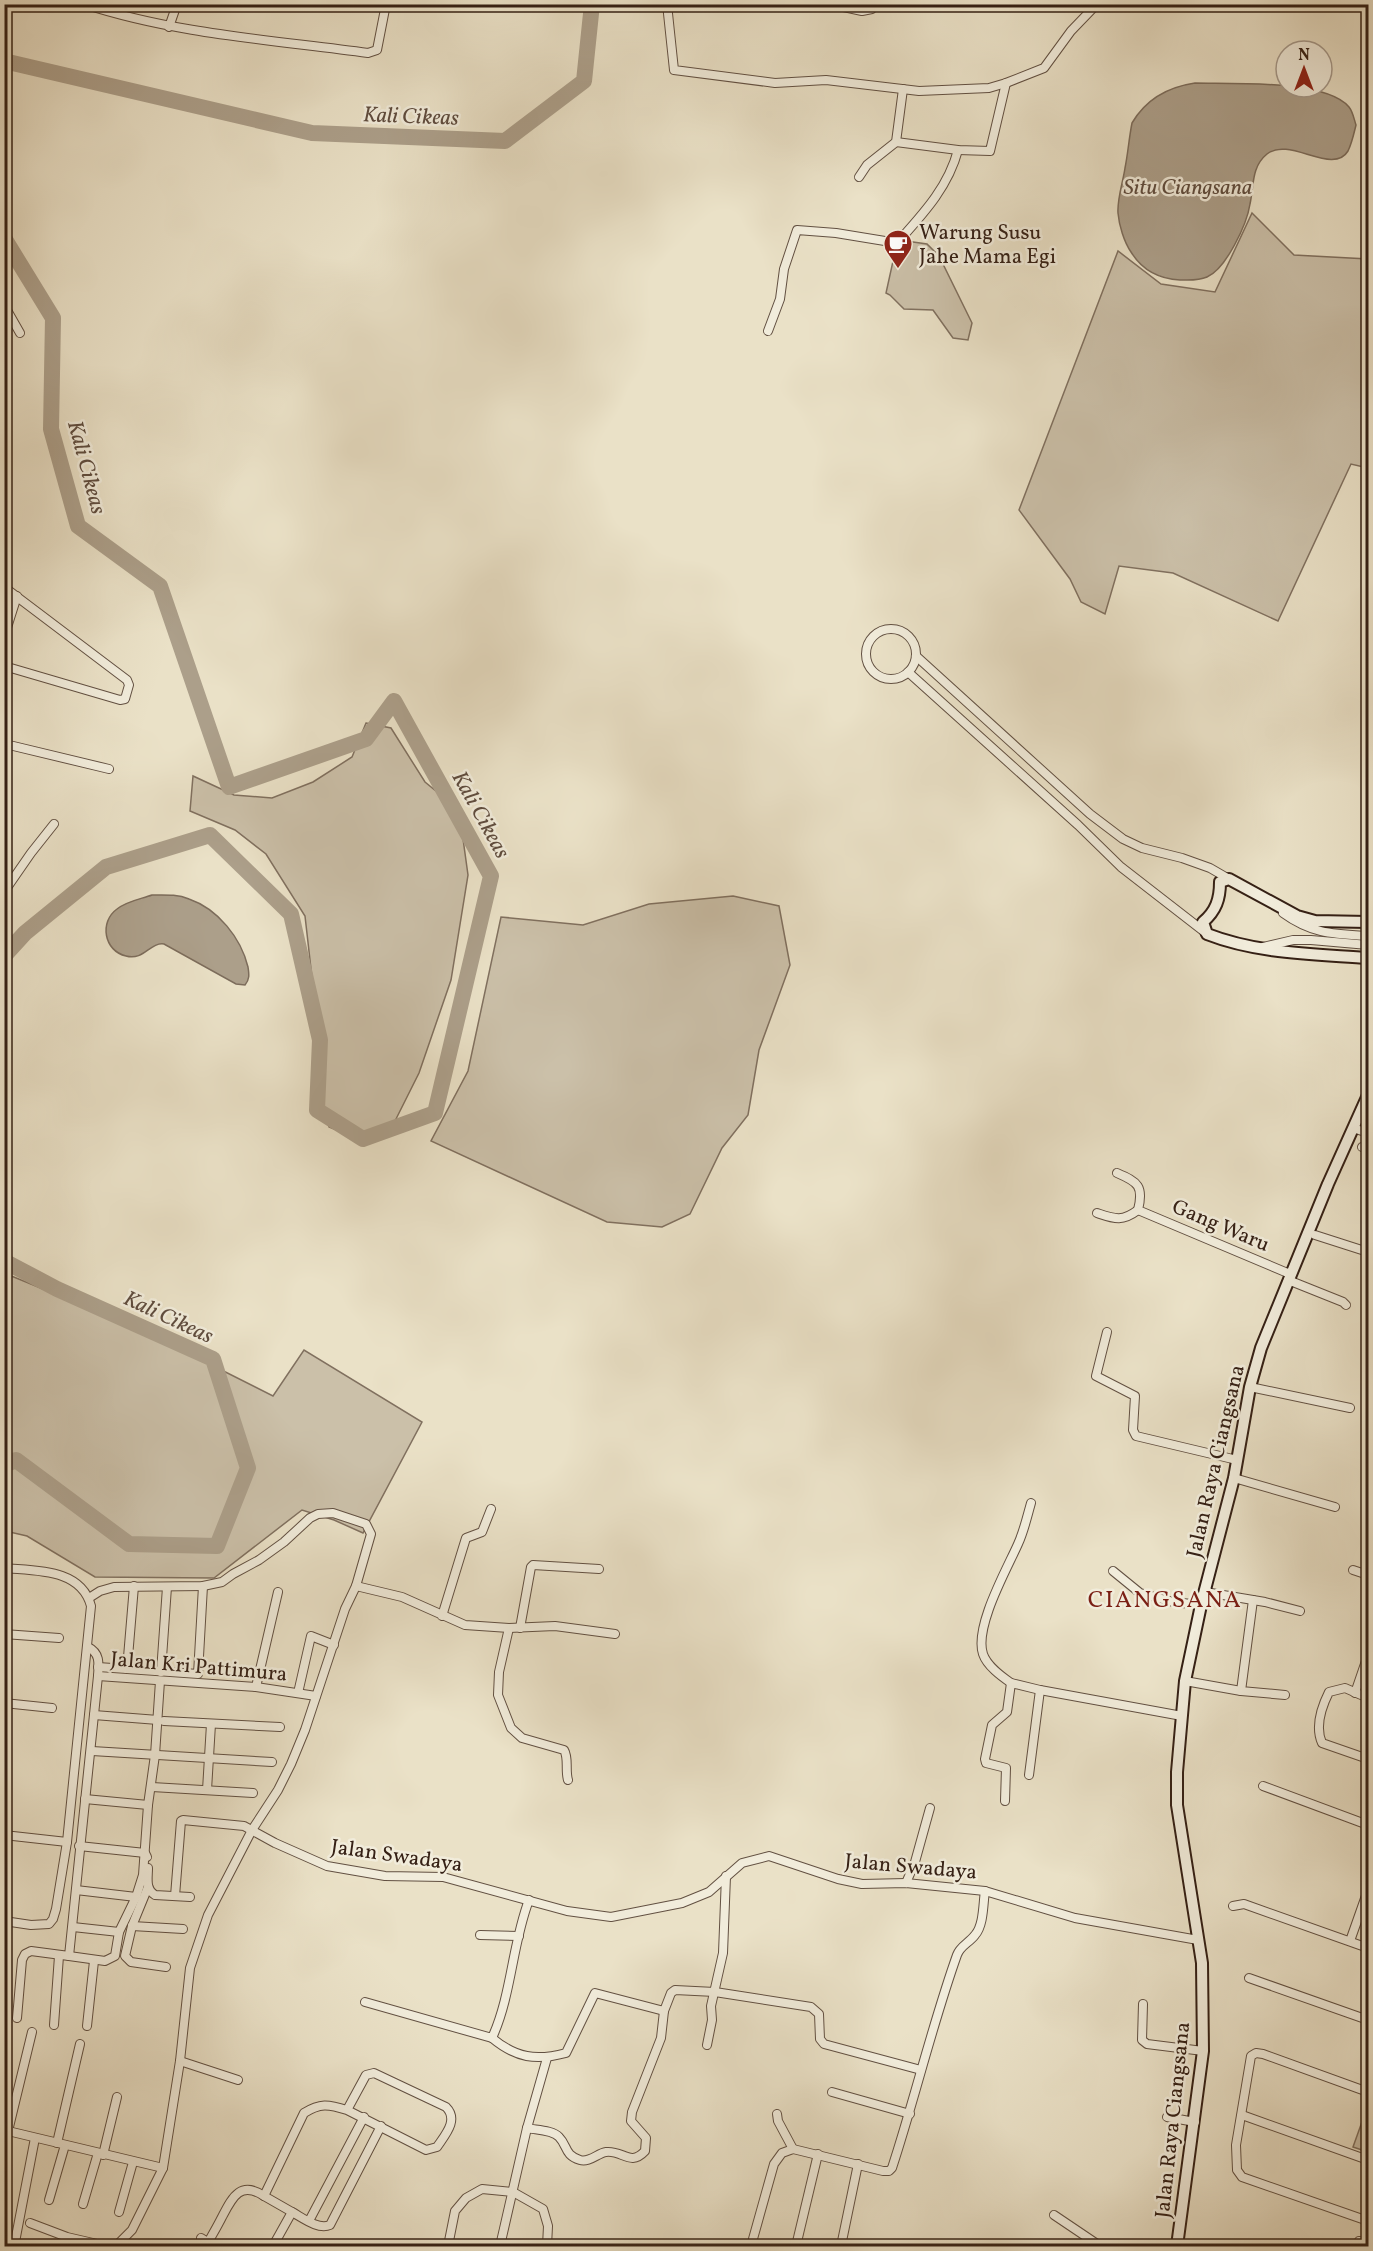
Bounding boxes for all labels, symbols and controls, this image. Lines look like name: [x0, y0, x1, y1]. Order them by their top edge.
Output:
north arrow: [1274, 39, 1334, 99]
text: N: [1298, 45, 1310, 67]
water label: Kali Cikeas: [362, 100, 459, 135]
water label: Situ Ciangsana: [1124, 173, 1252, 204]
place label: Warung Susu Jahe Mama Egi: [919, 219, 1056, 272]
cafe icon: Warung Susu Jahe Mama Egi: [882, 228, 914, 270]
water label: Kali Cikeas: [58, 417, 113, 518]
water label: Kali Cikeas: [443, 766, 517, 865]
street label: Gang Waru: [1167, 1193, 1274, 1260]
water label: Kali Cikeas: [118, 1284, 218, 1353]
street label: Jalan Raya Ciangsana: [1180, 1362, 1253, 1561]
district label: CIANGSANA: [1088, 1584, 1242, 1618]
street label: Jalan Kri Pattimura: [109, 1645, 288, 1690]
street label: Jalan Swadaya: [329, 1833, 464, 1880]
street label: Jalan Swadaya: [844, 1847, 978, 1888]
street label: Jalan Raya Ciangsana: [1149, 2021, 1198, 2220]

